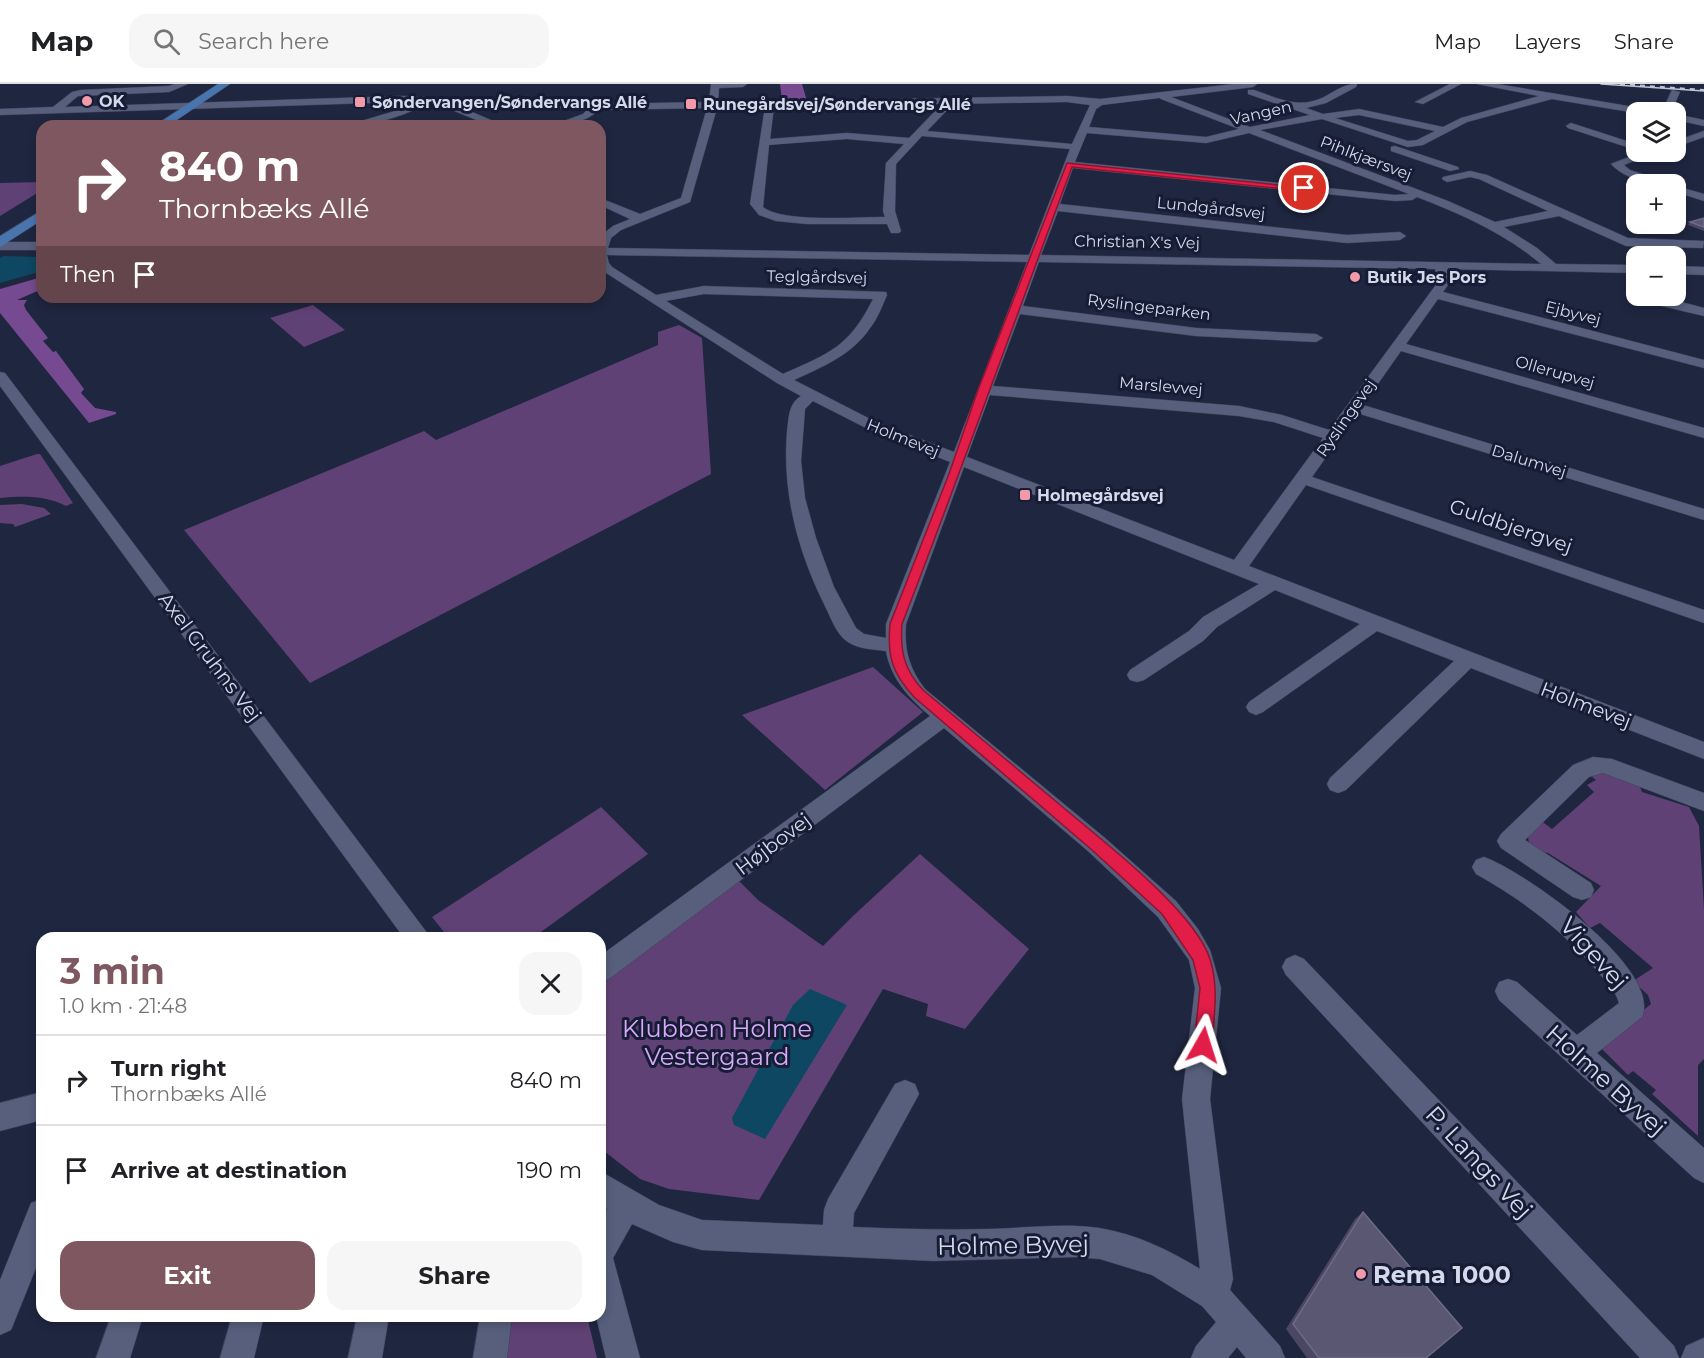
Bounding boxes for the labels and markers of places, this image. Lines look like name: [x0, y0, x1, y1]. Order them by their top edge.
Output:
place label: OK: [99, 92, 126, 111]
place label: Søndervangen/Søndervangs Allé: [372, 93, 647, 112]
marker: OK: [80, 94, 94, 108]
marker: Søndervangen/Søndervangs Allé: [353, 95, 367, 109]
place label: Runegårdsvej/Søndervangs Allé: [703, 95, 971, 114]
marker: Runegårdsvej/Søndervangs Allé: [684, 97, 698, 111]
pin: [1278, 162, 1329, 213]
place label: Butik Jes Pors: [1367, 268, 1487, 287]
marker: Butik Jes Pors: [1348, 270, 1362, 284]
place label: Holmegårdsvej: [1037, 486, 1164, 505]
marker: Holmegårdsvej: [1018, 488, 1032, 502]
place label: Rema 1000: [1373, 1260, 1511, 1289]
marker: Rema 1000: [1354, 1267, 1368, 1281]

